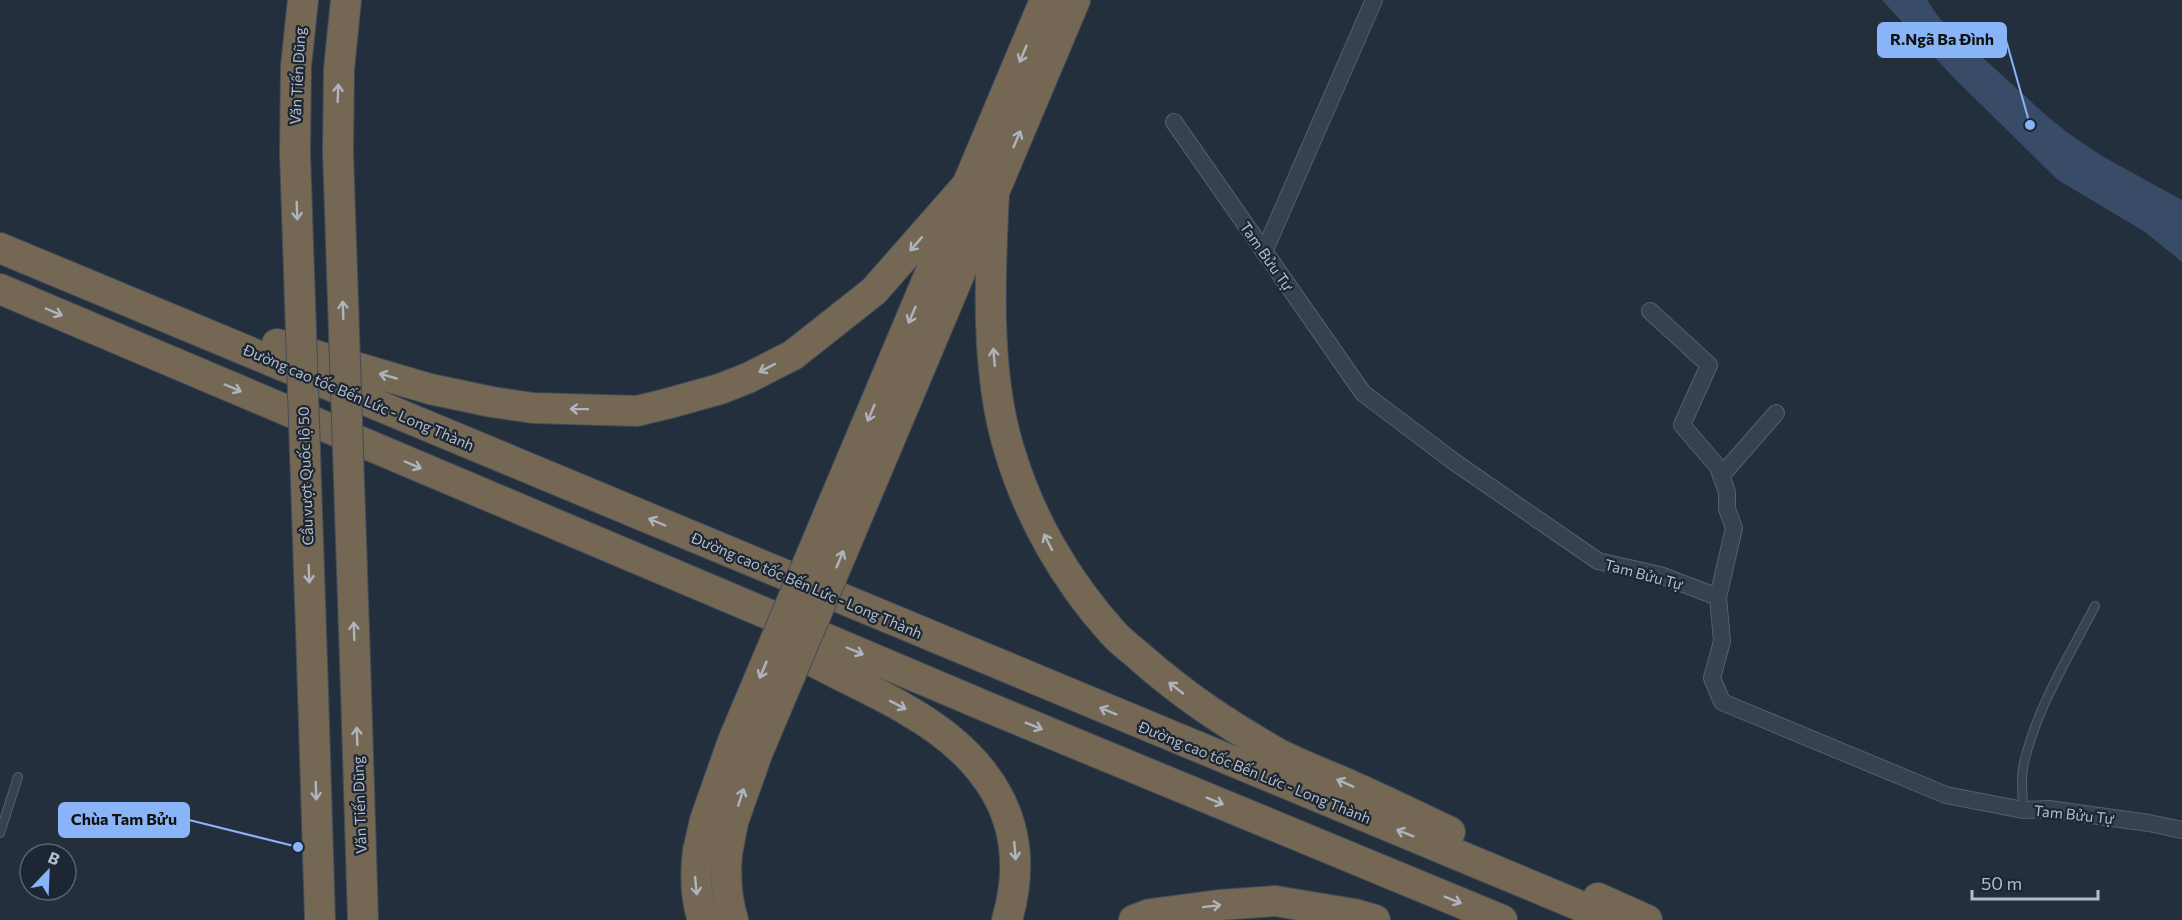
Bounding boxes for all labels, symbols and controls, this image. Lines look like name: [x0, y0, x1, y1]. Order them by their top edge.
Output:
callout: R.Ngã Ba Đình: [1878, 23, 2006, 57]
street label: Văn Tiến Dũng: [285, 27, 309, 125]
text: R.Ngã Ba Đình: [1890, 29, 1994, 48]
one-way arrow: [1017, 44, 1028, 63]
one-way arrow: [332, 84, 343, 104]
one-way arrow: [1012, 130, 1023, 148]
one-way arrow: [291, 201, 302, 221]
street label: Tam Bửu Tự: [1237, 218, 1298, 295]
one-way arrow: [909, 236, 923, 251]
one-way arrow: [337, 301, 349, 321]
one-way arrow: [906, 306, 917, 324]
one-way arrow: [44, 307, 63, 318]
street label: Đường cao tốc Bến Lức - Long Thành: [240, 340, 477, 454]
one-way arrow: [988, 348, 999, 367]
one-way arrow: [758, 363, 776, 375]
one-way arrow: [379, 370, 398, 382]
one-way arrow: [224, 383, 242, 394]
one-way arrow: [570, 403, 590, 414]
one-way arrow: [865, 403, 876, 421]
street label: Cầu vượt Quốc lộ 50: [294, 406, 316, 546]
one-way arrow: [404, 460, 422, 471]
one-way arrow: [648, 515, 666, 526]
street label: Đường cao tốc Bến Lức - Long Thành: [688, 528, 925, 642]
one-way arrow: [1042, 534, 1054, 552]
one-way arrow: [835, 550, 846, 568]
street label: Tam Bửu Tự: [1603, 555, 1686, 593]
one-way arrow: [303, 564, 314, 584]
one-way arrow: [348, 622, 359, 642]
one-way arrow: [845, 646, 863, 657]
one-way arrow: [757, 660, 768, 679]
one-way arrow: [1169, 681, 1185, 694]
one-way arrow: [889, 700, 907, 712]
one-way arrow: [1099, 705, 1118, 716]
street label: Đường cao tốc Bến Lức - Long Thành: [1135, 717, 1374, 827]
one-way arrow: [1025, 721, 1043, 732]
one-way arrow: [351, 726, 363, 746]
street label: Văn Tiến Dũng: [348, 756, 370, 854]
one-way arrow: [1337, 777, 1355, 788]
one-way arrow: [310, 781, 322, 801]
one-way arrow: [737, 788, 748, 807]
one-way arrow: [1205, 796, 1223, 807]
street label: Tam Bửu Tự: [2033, 801, 2115, 827]
callout: Chùa Tam Bửu: [59, 803, 189, 837]
text: Chùa Tam Bửu: [71, 809, 177, 828]
one-way arrow: [1396, 827, 1414, 838]
one-way arrow: [1010, 840, 1021, 860]
north arrow: [18, 842, 78, 902]
text: B: [45, 847, 63, 869]
scale bar: [1972, 863, 2098, 901]
text: 50 m: [1981, 872, 2022, 894]
one-way arrow: [691, 875, 702, 895]
one-way arrow: [1443, 895, 1462, 906]
one-way arrow: [1202, 900, 1221, 911]

